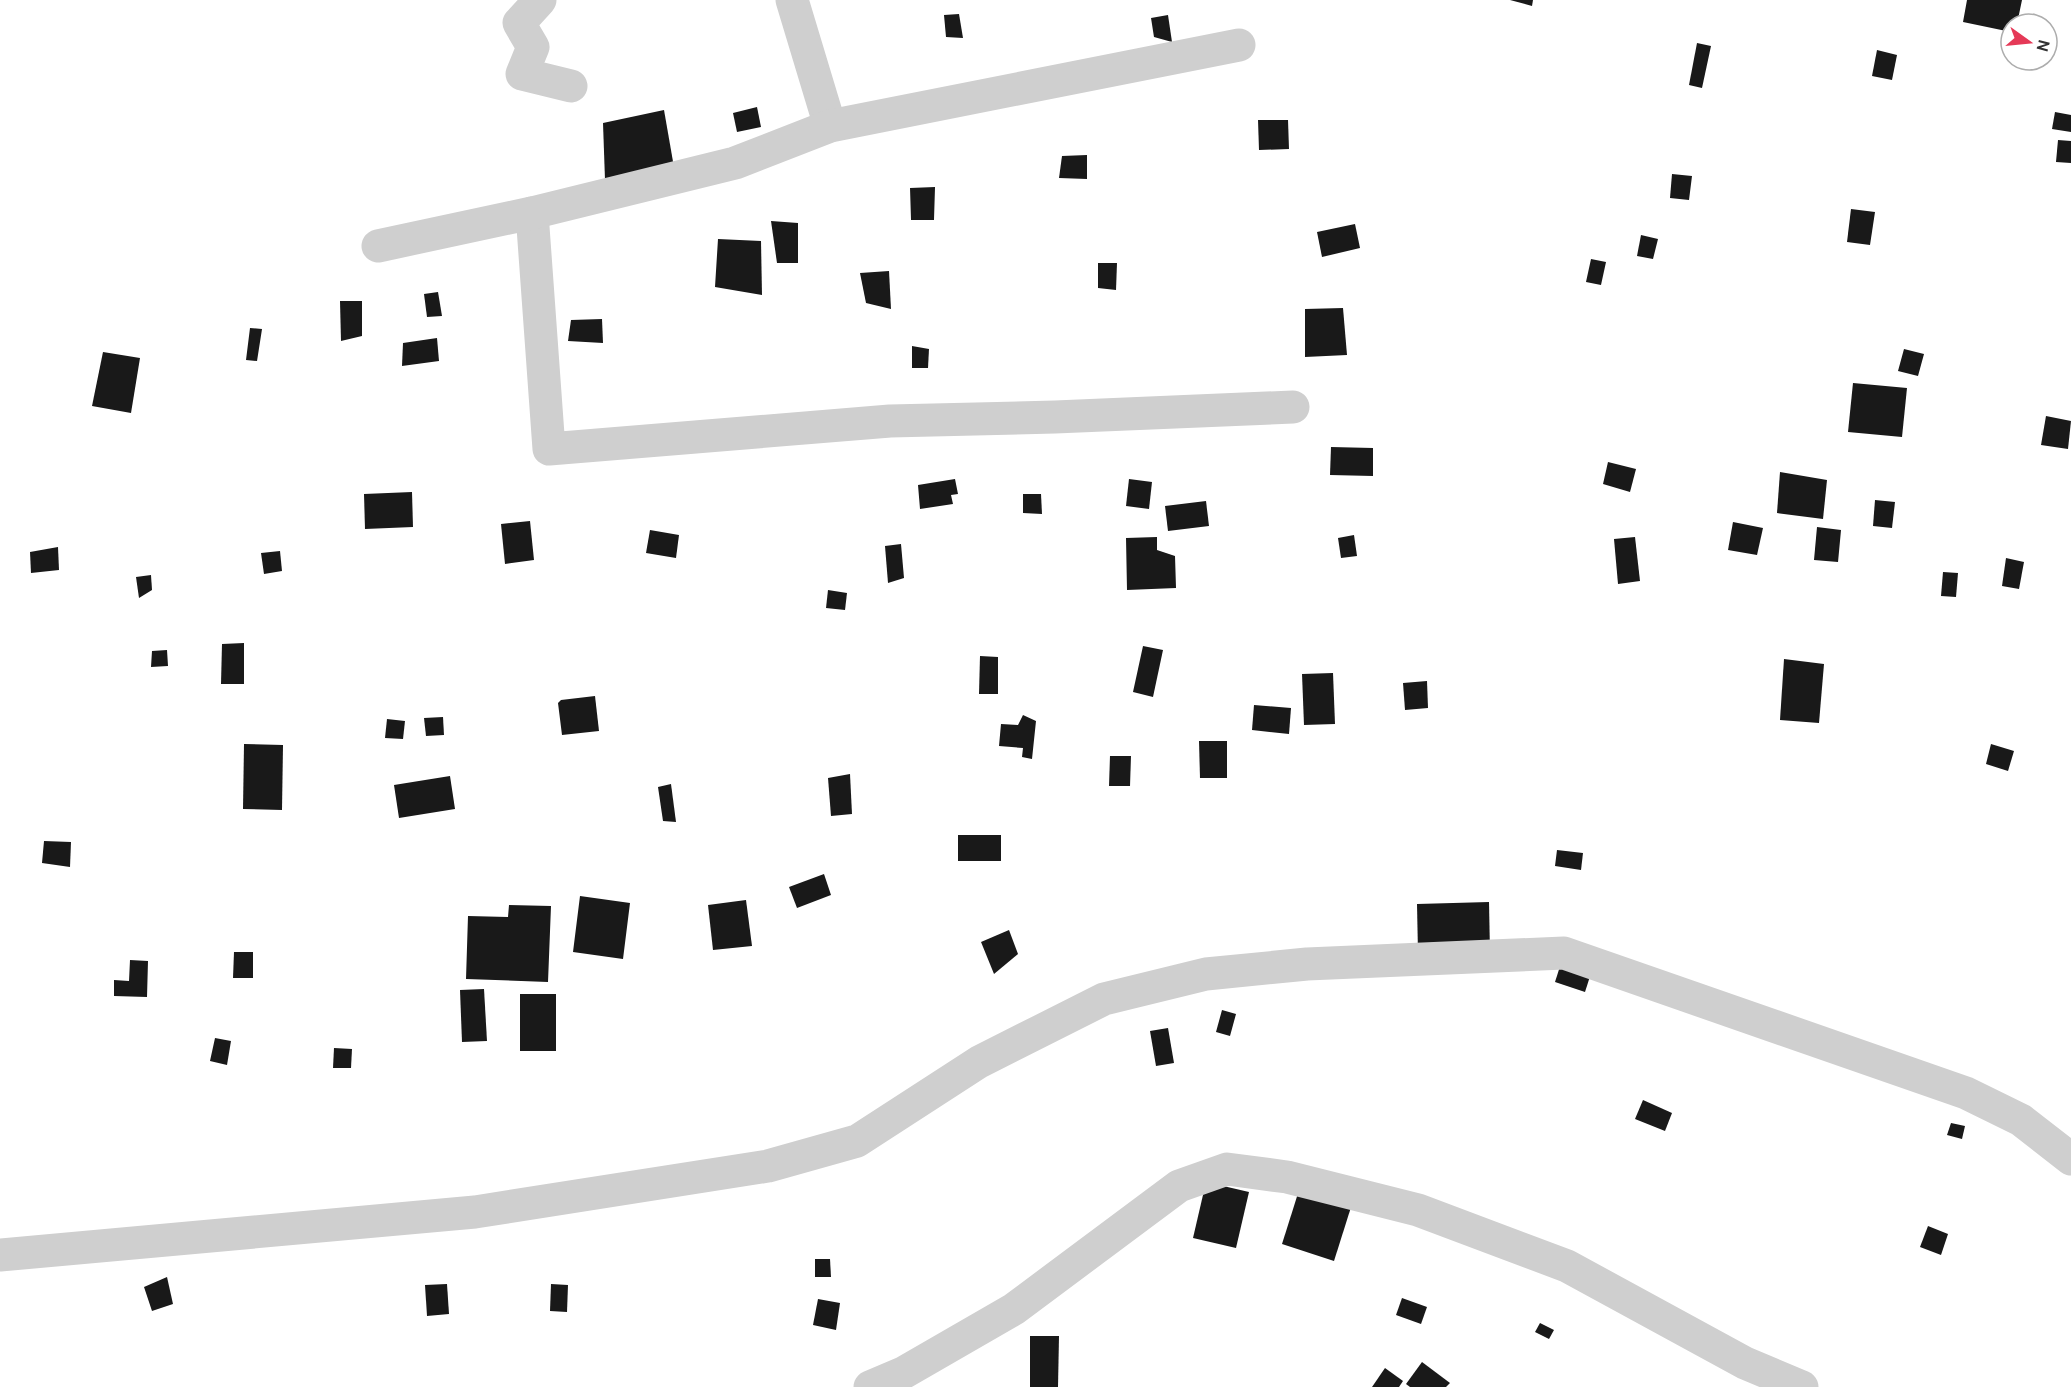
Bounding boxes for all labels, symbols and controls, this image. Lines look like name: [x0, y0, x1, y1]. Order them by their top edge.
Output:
north arrow: [1999, 12, 2059, 72]
text: N: [2032, 38, 2054, 54]

